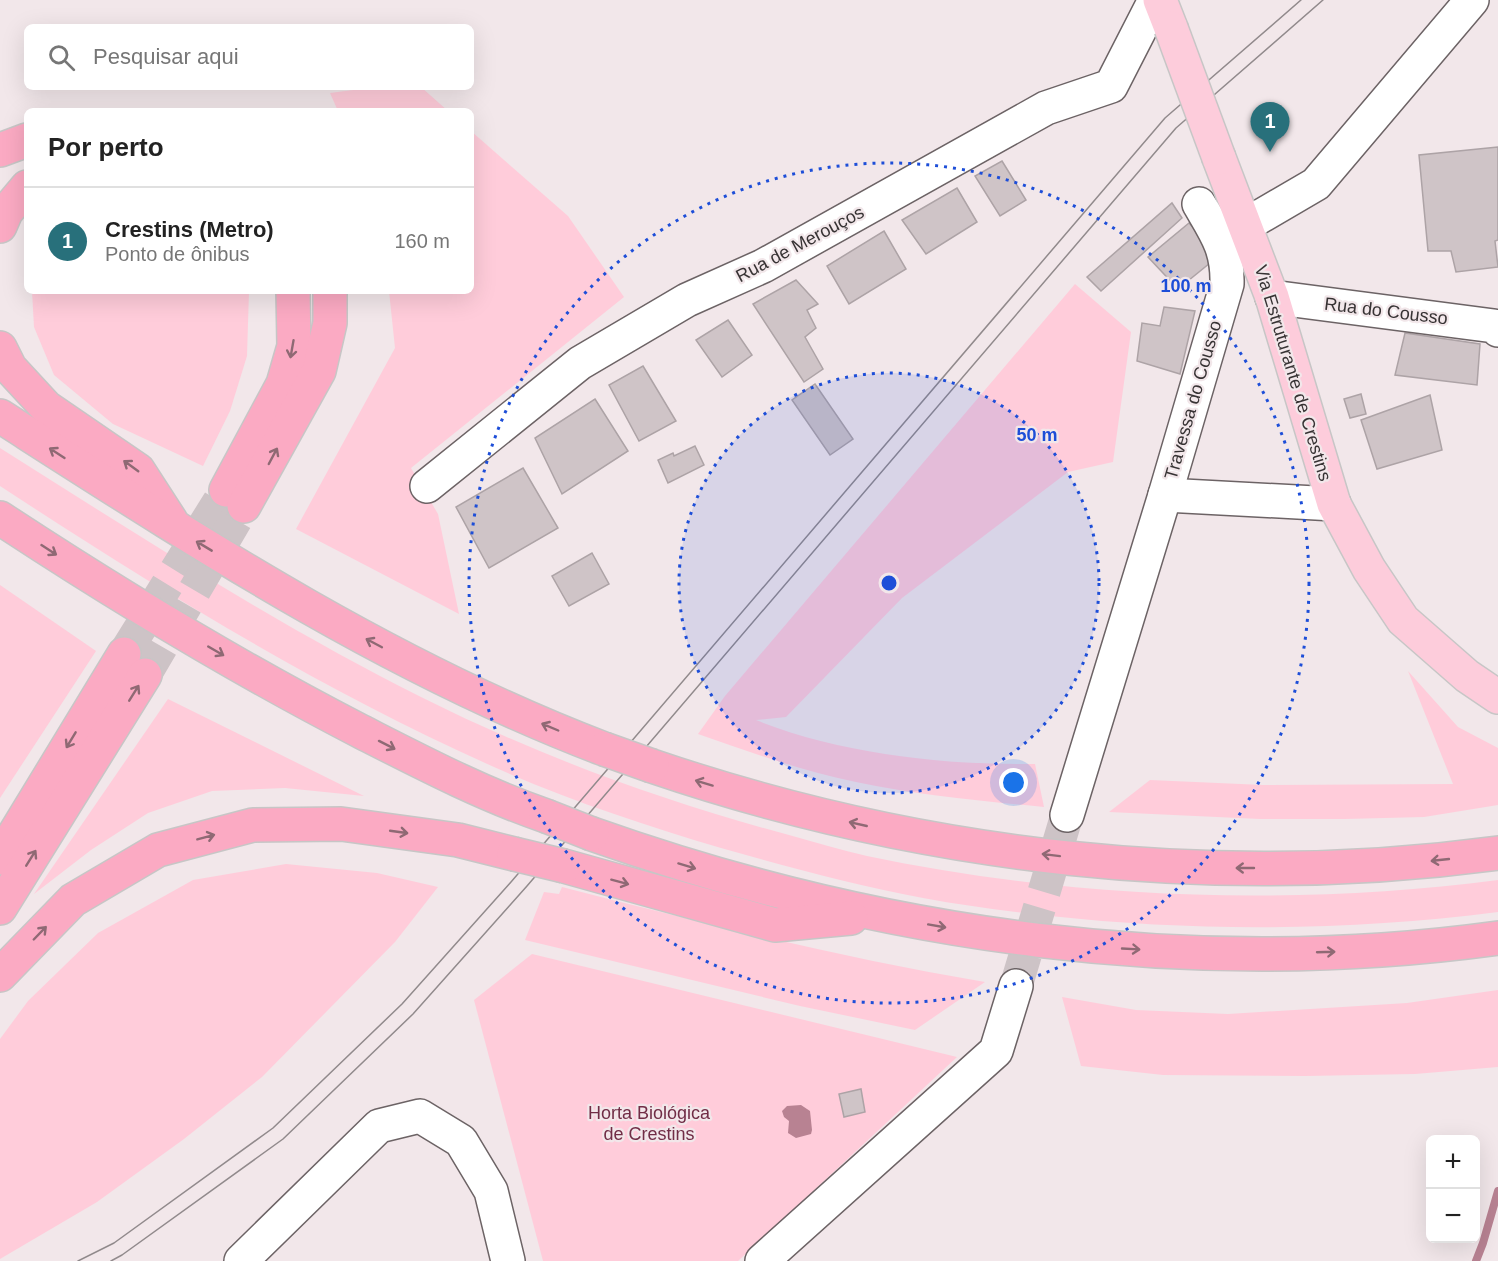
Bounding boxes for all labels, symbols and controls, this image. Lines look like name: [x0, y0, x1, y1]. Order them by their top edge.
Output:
search box: [24, 24, 474, 90]
icon: search: [45, 41, 78, 74]
text: Pesquisar aqui: [93, 44, 239, 69]
pin: 1: [1250, 102, 1290, 152]
text: Por perto: [48, 132, 164, 162]
street label: Rua de Merouços: [733, 202, 867, 286]
text: Crestins (Metro): [105, 217, 274, 242]
text: 1: [62, 230, 73, 252]
text: 160 m: [394, 230, 450, 252]
text: Ponto de ônibus: [105, 243, 250, 265]
street label: Via Estruturante de Crestins: [1251, 263, 1335, 483]
text: 100 m: [1160, 276, 1212, 296]
street label: Rua do Cousso: [1323, 294, 1449, 328]
street label: Travessa do Cousso: [1161, 318, 1225, 482]
one-way arrow: [286, 339, 297, 358]
text: 50 m: [1016, 425, 1058, 445]
one-way arrow: [49, 446, 66, 458]
one-way arrow: [268, 447, 279, 465]
one-way arrow: [123, 460, 139, 472]
one-way arrow: [196, 540, 213, 552]
one-way arrow: [40, 545, 57, 557]
centre of rings: [879, 573, 899, 593]
one-way arrow: [366, 637, 383, 649]
one-way arrow: [207, 646, 224, 658]
one-way arrow: [128, 685, 140, 702]
one-way arrow: [541, 721, 559, 732]
one-way arrow: [65, 731, 77, 748]
one-way arrow: [378, 739, 396, 751]
your location: [999, 768, 1028, 797]
one-way arrow: [695, 777, 714, 788]
one-way arrow: [849, 818, 868, 830]
one-way arrow: [389, 827, 408, 838]
one-way arrow: [196, 831, 215, 843]
one-way arrow: [1041, 849, 1061, 860]
one-way arrow: [25, 850, 37, 867]
one-way arrow: [1430, 855, 1450, 866]
one-way arrow: [677, 861, 696, 872]
one-way arrow: [1236, 863, 1256, 874]
one-way arrow: [610, 877, 629, 888]
one-way arrow: [927, 921, 947, 932]
one-way arrow: [33, 925, 47, 940]
one-way arrow: [1120, 944, 1140, 955]
one-way arrow: [1315, 947, 1335, 958]
park label: Horta Biológica de Crestins: [588, 1103, 711, 1144]
map controls: [1426, 1135, 1480, 1243]
button: +: [1426, 1135, 1480, 1189]
button: −: [1426, 1189, 1480, 1243]

